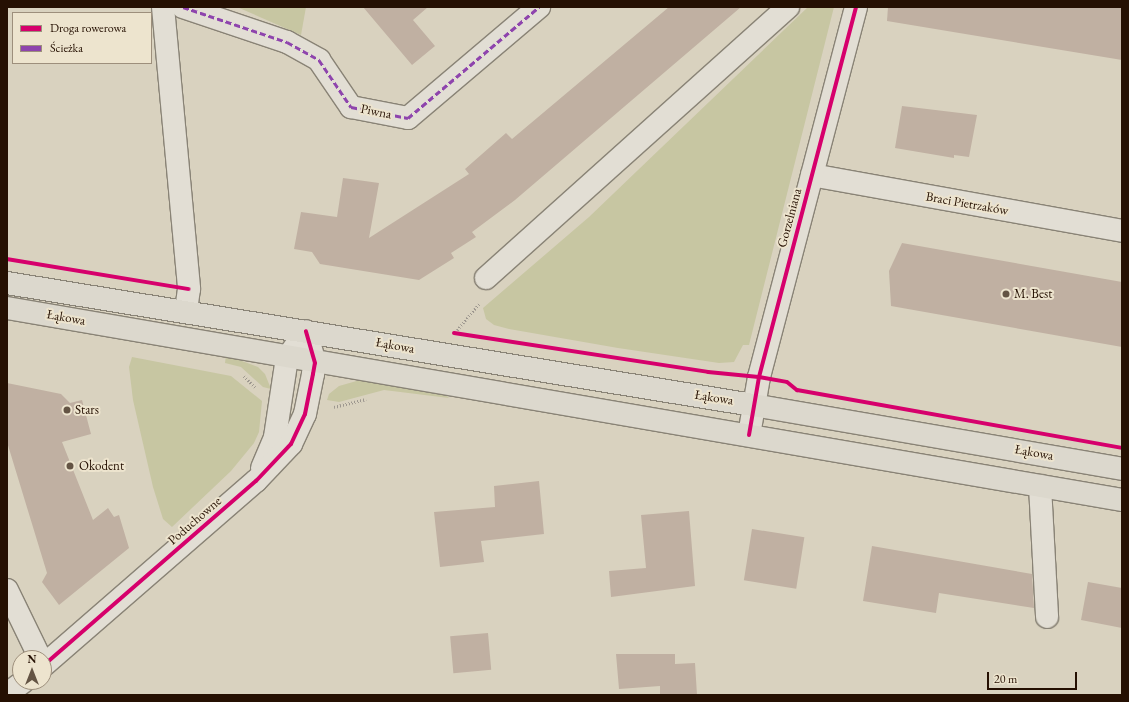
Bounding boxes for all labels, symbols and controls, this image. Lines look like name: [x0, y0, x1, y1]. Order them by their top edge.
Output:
legend: [12, 12, 152, 64]
text: Droga rowerowa: [50, 20, 126, 36]
text: Ścieżka: [50, 40, 83, 56]
street label: Piwna: [359, 101, 393, 123]
street label: Gorzelniana: [775, 187, 805, 249]
street label: Braci Pietrzaków: [925, 189, 1009, 219]
place label: M. Best: [1014, 286, 1052, 302]
marker: M. Best: [1001, 289, 1011, 299]
street label: Łąkowa: [45, 307, 87, 329]
street label: Łąkowa: [374, 335, 416, 357]
street label: Łąkowa: [694, 387, 734, 409]
place label: Stars: [75, 402, 99, 418]
marker: Stars: [62, 405, 72, 415]
street label: Łąkowa: [1013, 442, 1055, 464]
place label: Okodent: [79, 458, 124, 474]
marker: Okodent: [64, 460, 76, 472]
street label: Poduchowne: [165, 494, 225, 548]
north arrow: [12, 650, 52, 690]
text: N: [28, 652, 36, 666]
scale bar: [989, 664, 1079, 690]
text: 20 m: [994, 671, 1017, 687]

